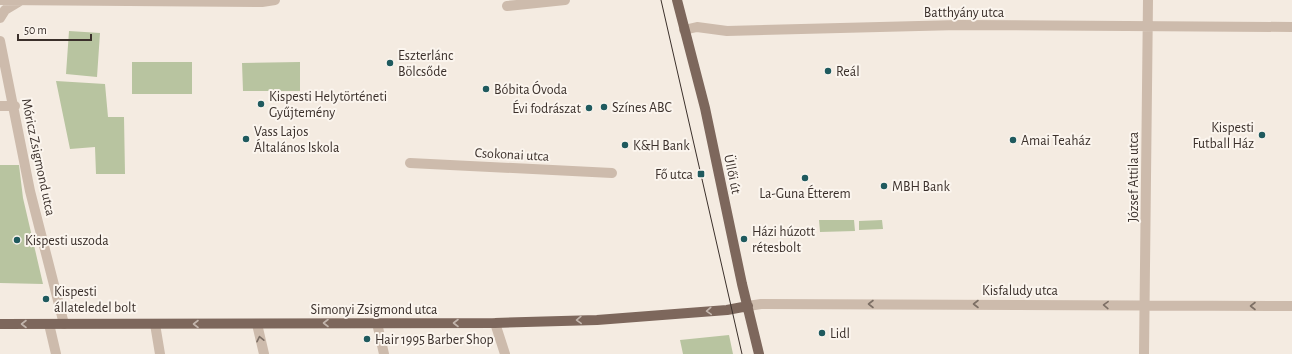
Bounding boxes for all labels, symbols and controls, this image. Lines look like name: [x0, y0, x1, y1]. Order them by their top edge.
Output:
street label: Batthyány utca: [924, 6, 1005, 20]
scale bar: [18, 16, 91, 42]
text: 50 m: [24, 24, 47, 36]
place label: Eszterlánc Bölcsőde: [398, 49, 454, 79]
marker: Eszterlánc Bölcsőde: [385, 58, 395, 68]
place label: Reál: [836, 65, 860, 79]
marker: Reál: [823, 66, 833, 76]
place label: Bóbita Óvoda: [494, 80, 568, 97]
marker: Bóbita Óvoda: [481, 84, 491, 94]
place label: Kispesti Helytörténeti Gyűjtemény: [269, 90, 387, 120]
street label: Móricz Zsigmond utca: [19, 97, 57, 218]
marker: Kispesti Helytörténeti Gyűjtemény: [256, 99, 266, 109]
place label: Évi fodrászat: [512, 99, 582, 116]
place label: Színes ABC: [612, 101, 672, 115]
marker: Színes ABC: [599, 102, 609, 112]
marker: Évi fodrászat: [584, 103, 594, 113]
place label: Kispesti Futball Ház: [1193, 121, 1254, 151]
place label: Vass Lajos Általános Iskola: [254, 125, 340, 155]
marker: Kispesti Futball Ház: [1257, 130, 1267, 140]
street label: József Attila utca: [1127, 131, 1141, 222]
marker: Vass Lajos Általános Iskola: [241, 134, 251, 144]
place label: Amai Teaház: [1021, 134, 1091, 148]
marker: Amai Teaház: [1008, 135, 1018, 145]
place label: K&H Bank: [633, 139, 690, 153]
marker: K&H Bank: [620, 140, 630, 150]
street label: Csokonai utca: [474, 146, 550, 164]
street label: Üllői út: [721, 153, 746, 196]
place label: Fő utca: [655, 168, 694, 182]
marker: Fő utca: [696, 169, 706, 179]
marker: La-Guna Étterem: [800, 173, 810, 183]
place label: MBH Bank: [892, 180, 951, 194]
marker: MBH Bank: [879, 181, 889, 191]
place label: La-Guna Étterem: [759, 184, 851, 201]
place label: Házi húzott rétesbolt: [752, 225, 816, 255]
place label: Kispesti uszoda: [25, 234, 109, 248]
marker: Házi húzott rétesbolt: [739, 234, 749, 244]
marker: Kispesti uszoda: [12, 235, 22, 245]
street label: Kisfaludy utca: [982, 284, 1059, 298]
place label: Kispesti állateledel bolt: [54, 285, 136, 315]
marker: Kispesti állateledel bolt: [41, 294, 51, 304]
one-way arrow: [868, 300, 874, 308]
one-way arrow: [973, 300, 979, 308]
one-way arrow: [1103, 301, 1109, 309]
one-way arrow: [1250, 302, 1256, 310]
street label: Simonyi Zsigmond utca: [310, 303, 438, 317]
one-way arrow: [706, 307, 712, 316]
one-way arrow: [576, 316, 582, 325]
one-way arrow: [323, 319, 329, 327]
one-way arrow: [453, 319, 459, 327]
one-way arrow: [21, 320, 27, 328]
one-way arrow: [193, 320, 199, 328]
place label: Lidl: [830, 327, 850, 341]
marker: Lidl: [817, 328, 827, 338]
place label: Hair 1995 Barber Shop: [375, 333, 494, 347]
marker: Hair 1995 Barber Shop: [362, 334, 372, 344]
one-way arrow: [257, 336, 265, 342]

